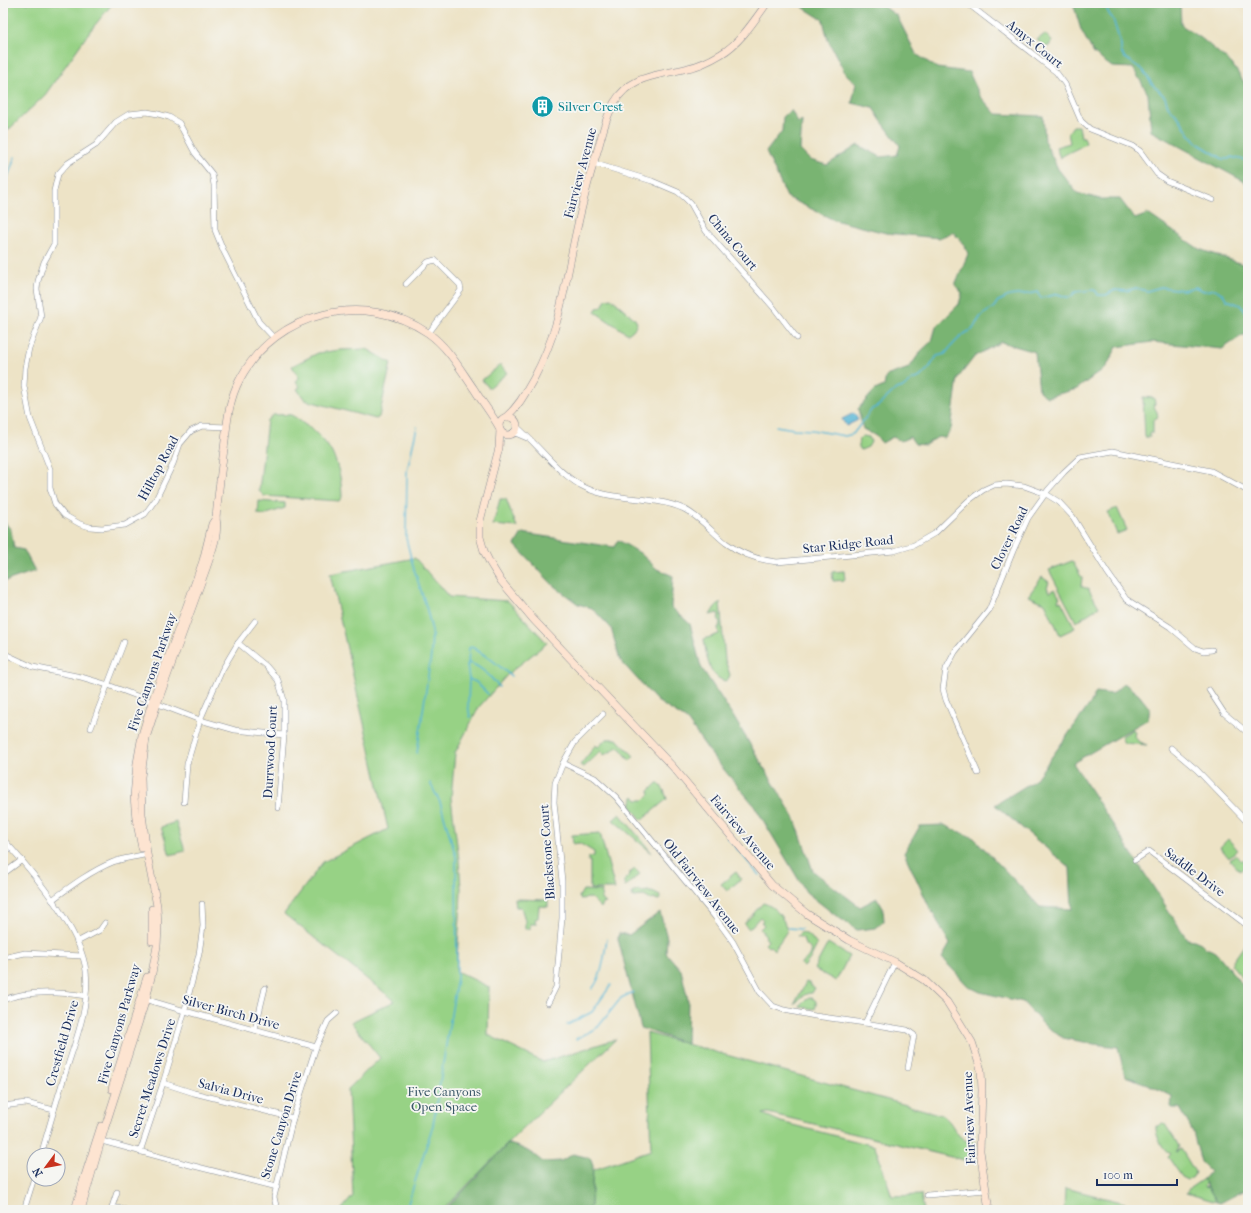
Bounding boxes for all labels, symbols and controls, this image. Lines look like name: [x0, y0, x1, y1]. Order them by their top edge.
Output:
street label: Amyx Court: [1003, 16, 1066, 72]
building icon: Silver Crest: [530, 93, 556, 119]
place label: Silver Crest: [558, 99, 623, 114]
street label: Fairview Avenue: [561, 125, 599, 220]
street label: China Court: [705, 211, 761, 274]
street label: Hilltop Road: [135, 432, 182, 503]
street label: Clover Road: [987, 503, 1031, 572]
street label: Star Ridge Road: [802, 532, 895, 556]
street label: Five Canyons Parkway: [125, 610, 180, 733]
street label: Durrwood Court: [260, 704, 280, 799]
street label: Fairview Avenue: [707, 791, 779, 873]
street label: Blackstone Court: [536, 803, 558, 900]
street label: Old Fairview Avenue: [660, 835, 744, 937]
street label: Saddle Drive: [1162, 845, 1228, 900]
street label: Five Canyons Parkway: [95, 961, 144, 1086]
street label: Silver Birch Drive: [181, 992, 282, 1032]
street label: Crestfield Drive: [43, 998, 82, 1088]
street label: Secret Meadows Drive: [126, 1016, 179, 1140]
street label: Stone Canyon Drive: [257, 1069, 305, 1181]
street label: Fairview Avenue: [960, 1071, 978, 1165]
street label: Salvia Drive: [197, 1075, 266, 1107]
park label: Five Canyons Open Space: [407, 1084, 481, 1114]
north arrow: [26, 1147, 66, 1187]
scale bar: [1097, 1161, 1177, 1187]
text: N: [30, 1165, 46, 1179]
text: 100 m: [1103, 1168, 1133, 1182]

